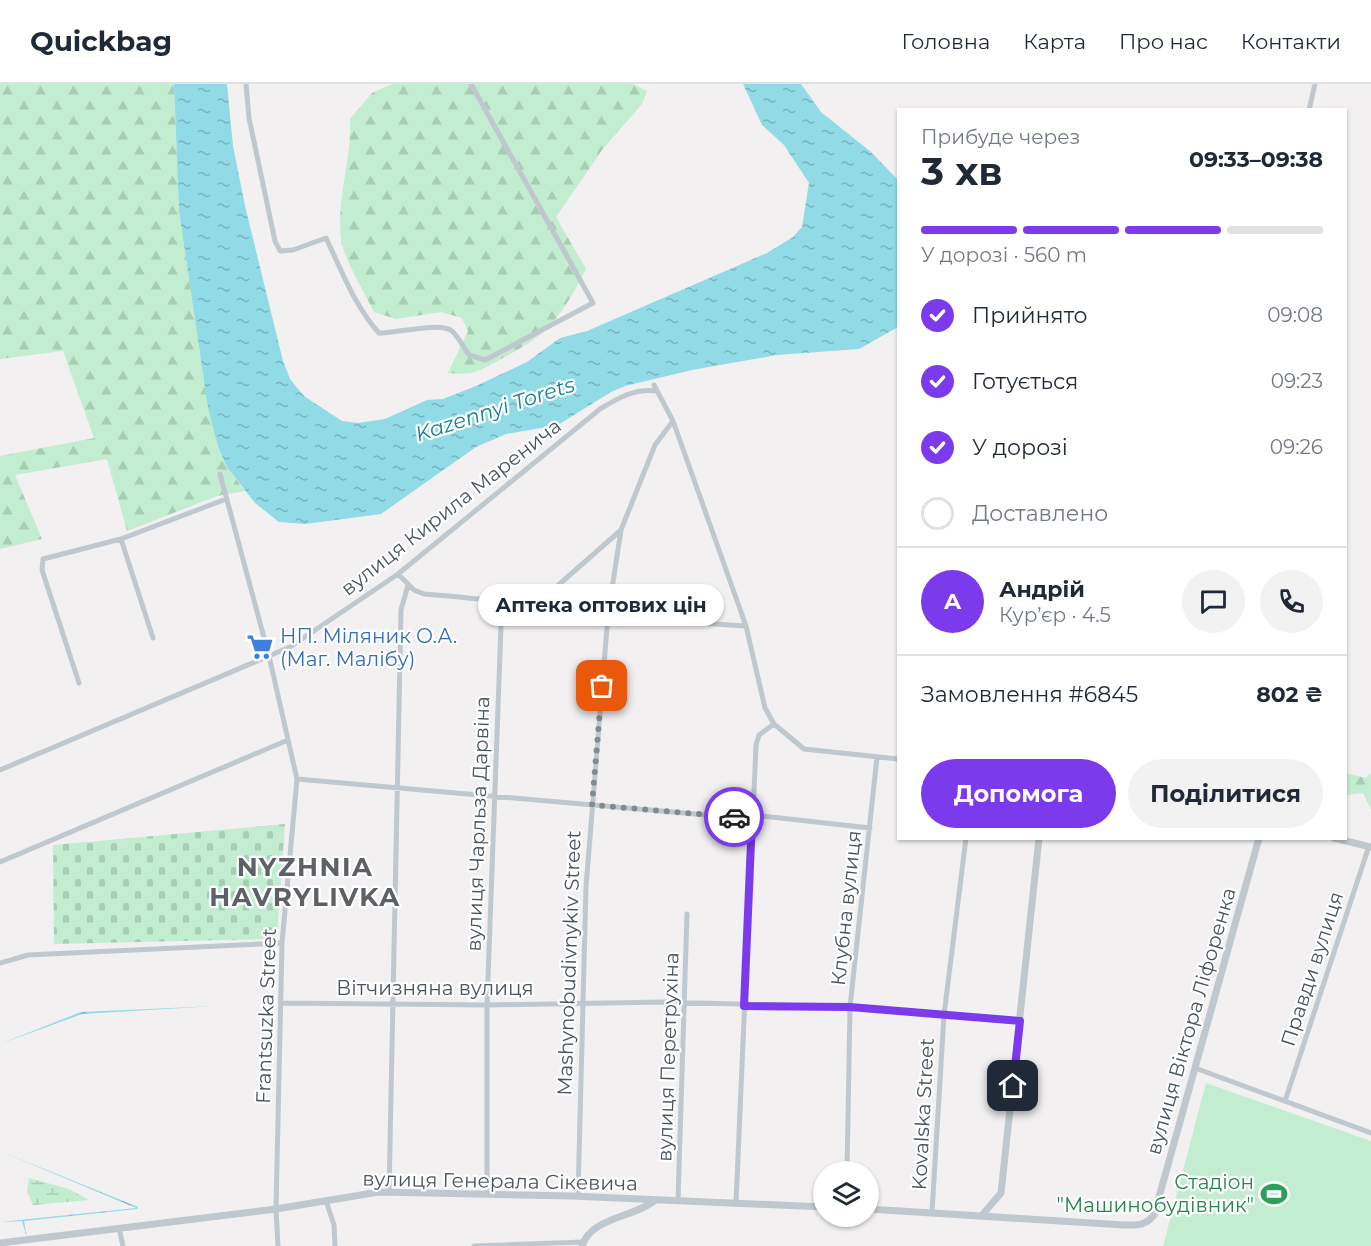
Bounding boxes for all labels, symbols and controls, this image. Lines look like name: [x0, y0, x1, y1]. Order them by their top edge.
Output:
text: Quickbag: [30, 24, 172, 58]
text: Головна: [902, 29, 990, 54]
text: Карта: [1023, 29, 1086, 54]
text: Про нас: [1119, 29, 1208, 54]
text: Контакти: [1241, 29, 1341, 54]
text: Прибуде через: [921, 125, 1080, 149]
text: 09:33–09:38: [1189, 146, 1323, 173]
text: 3 хв: [921, 147, 1002, 195]
text: У дорозі · 560 m: [921, 243, 1087, 267]
icon: check: [921, 299, 954, 332]
text: Прийнято: [972, 302, 1088, 329]
text: 09:08: [1267, 303, 1323, 327]
icon: check: [921, 365, 954, 398]
text: Готується: [972, 368, 1078, 395]
text: 09:23: [1271, 369, 1323, 393]
water label: Kazennyi Torets: [412, 371, 578, 447]
street label: вулиця Кирила Маренича: [336, 414, 566, 600]
icon: check: [921, 431, 954, 464]
text: У дорозі: [972, 434, 1068, 461]
text: 09:26: [1270, 435, 1323, 459]
text: Доставлено: [972, 500, 1108, 527]
button: chat: [1182, 570, 1245, 633]
button: phone: [1260, 570, 1323, 633]
text: Андрій: [999, 576, 1085, 603]
callout: Аптека оптових цін: [479, 584, 725, 626]
text: А: [944, 588, 961, 615]
text: Аптека оптових цін: [495, 593, 707, 617]
text: Кур’єр · 4.5: [999, 603, 1111, 627]
place label: НП. Міляник О.А. (Маг. Малібу): [280, 624, 457, 671]
supermarket icon: НП. Міляник О.А. (Маг. Малібу): [245, 632, 275, 662]
pin: [576, 660, 627, 711]
icon: bag: [585, 669, 618, 702]
text: Замовлення #6845: [921, 681, 1138, 708]
text: 802 ₴: [1256, 681, 1323, 708]
street label: вулиця Чарльза Дарвіна: [462, 696, 494, 952]
button: Допомога: [921, 759, 1116, 828]
button: Поділитися: [1128, 759, 1323, 828]
courier: [704, 787, 764, 847]
icon: car: [718, 801, 751, 834]
street label: Клубна вулиця: [826, 829, 866, 987]
street label: Mashynobudivnykiv Street: [552, 830, 586, 1096]
district label: NYZHNIA HAVRYLIVKA: [209, 851, 401, 913]
street label: вулиця Віктора Ліфоренка: [1141, 885, 1241, 1157]
street label: Правди вулиця: [1276, 889, 1348, 1049]
street label: Frantsuzka Street: [251, 928, 281, 1104]
street label: вулиця Перетрухіна: [652, 952, 684, 1162]
street label: Вітчизняна вулиця: [336, 976, 534, 1000]
street label: Kovalska Street: [907, 1037, 939, 1191]
pin: [987, 1060, 1038, 1111]
icon: home: [996, 1069, 1029, 1102]
map controls: [813, 1161, 879, 1227]
button: layers: [813, 1161, 879, 1227]
street label: вулиця Генерала Сікевича: [362, 1167, 638, 1195]
place label: Стадіон "Машинобудівник": [1057, 1170, 1254, 1217]
sports icon: Стадіон "Машинобудівник": [1259, 1179, 1289, 1209]

